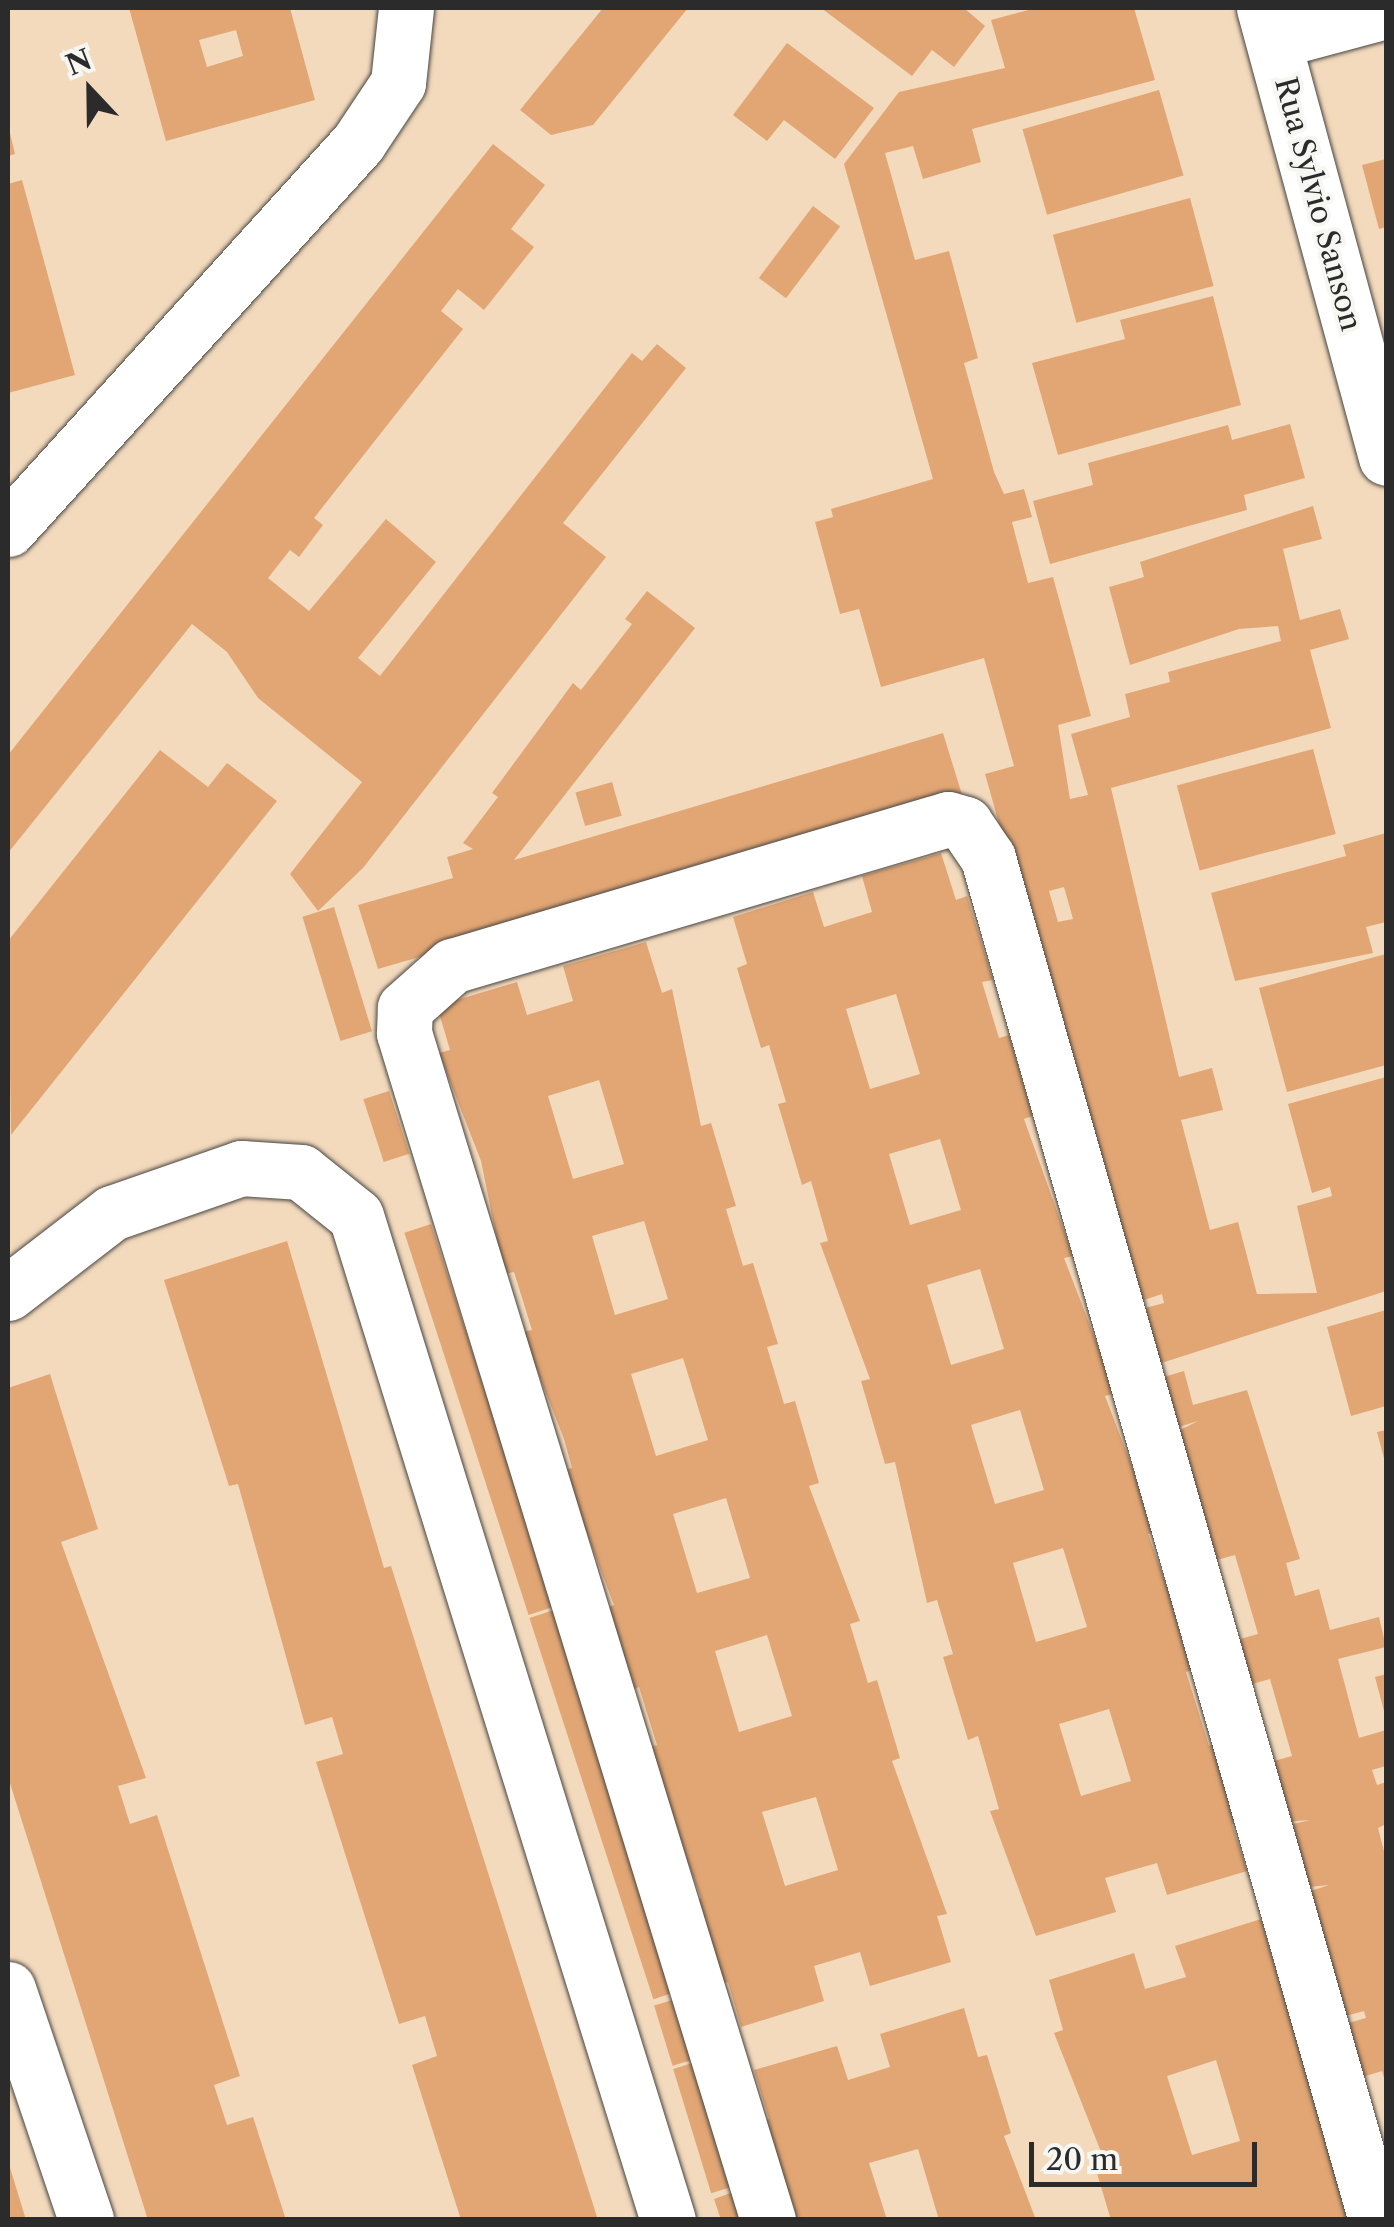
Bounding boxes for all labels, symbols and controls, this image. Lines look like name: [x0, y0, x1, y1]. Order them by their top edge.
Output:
north arrow: [40, 40, 140, 140]
text: N: [61, 42, 96, 83]
street label: Rua Sylvio Sanson: [1267, 73, 1369, 335]
scale bar: [1034, 2122, 1262, 2184]
text: 20 m: [1046, 2141, 1118, 2178]

